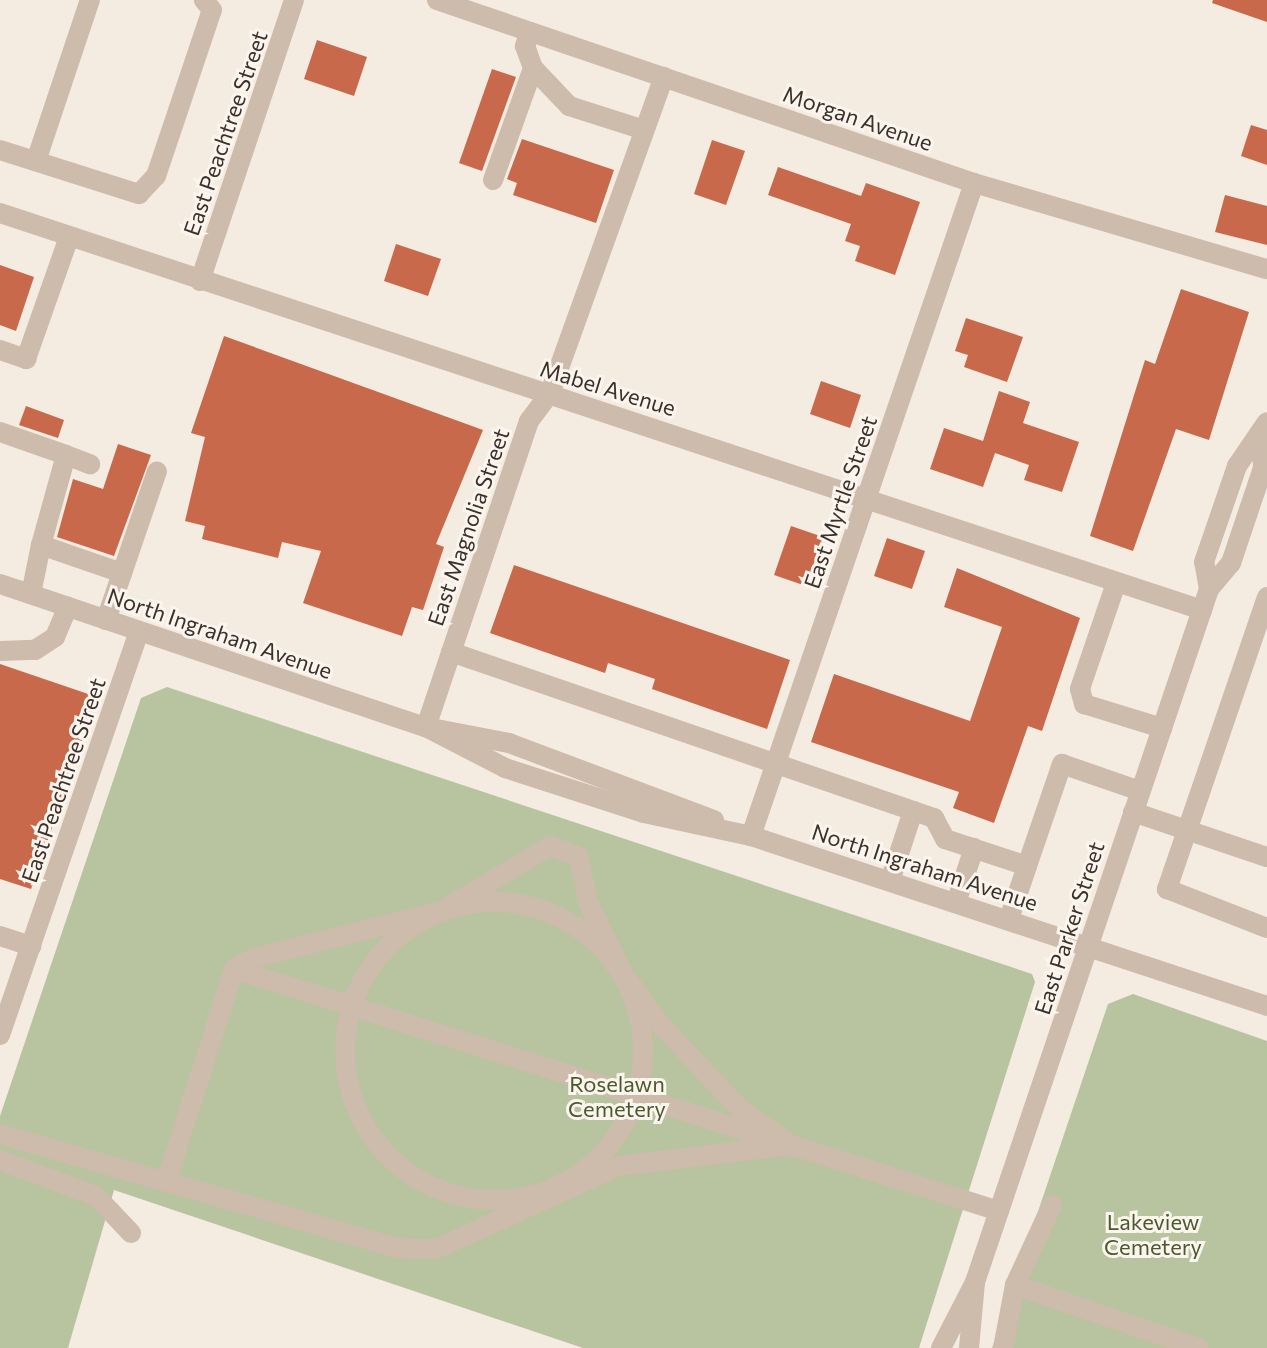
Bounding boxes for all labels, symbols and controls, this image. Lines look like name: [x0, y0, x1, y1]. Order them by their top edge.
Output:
street label: East Peachtree Street: [178, 27, 272, 239]
street label: Morgan Avenue: [780, 80, 936, 156]
street label: Mabel Avenue: [537, 355, 679, 421]
street label: East Myrtle Street: [798, 412, 882, 592]
street label: East Magnolia Street: [422, 425, 514, 629]
street label: North Ingraham Avenue: [104, 582, 336, 684]
street label: East Peachtree Street: [16, 674, 110, 886]
street label: North Ingraham Avenue: [809, 818, 1041, 916]
street label: East Parker Street: [1029, 838, 1109, 1018]
park label: Roselawn Cemetery: [568, 1070, 666, 1122]
park label: Lakeview Cemetery: [1104, 1208, 1202, 1260]

